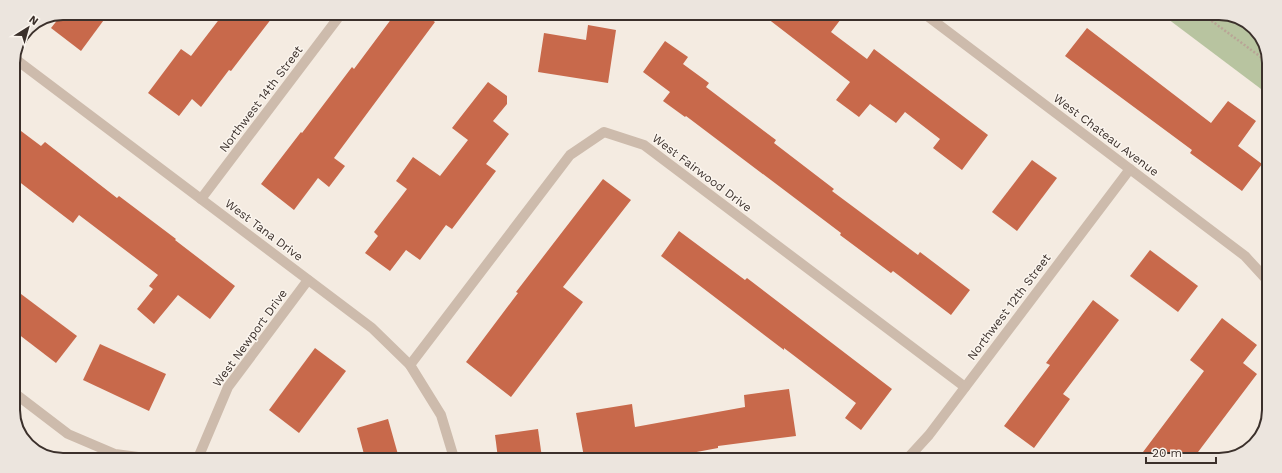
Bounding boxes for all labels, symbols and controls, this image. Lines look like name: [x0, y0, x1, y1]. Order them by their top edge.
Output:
north arrow: [8, 8, 48, 48]
text: N: [27, 13, 41, 28]
street label: Northwest 14th Street: [216, 43, 306, 155]
street label: West Chateau Avenue: [1051, 91, 1161, 179]
street label: West Fairwood Drive: [650, 131, 755, 215]
street label: West Tana Drive: [222, 196, 306, 264]
street label: Northwest 12th Street: [965, 251, 1053, 363]
street label: West Newport Drive: [210, 286, 290, 390]
scale bar: [1146, 439, 1216, 465]
text: 20 m: [1152, 446, 1182, 460]

